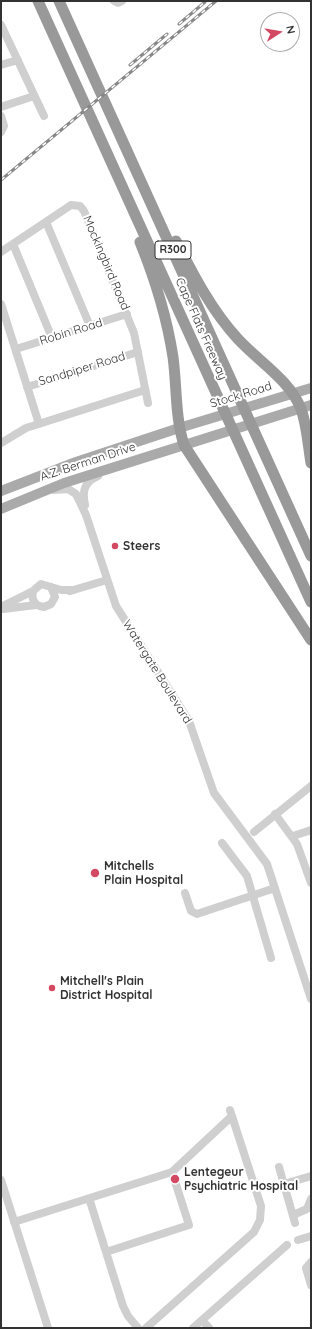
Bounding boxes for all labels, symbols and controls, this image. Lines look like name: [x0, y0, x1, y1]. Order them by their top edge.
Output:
north arrow: [260, 12, 300, 52]
text: N: [283, 24, 298, 35]
street label: Mockingbird Road: [80, 214, 132, 312]
road number: R300: [155, 241, 191, 259]
street label: Cape Flats Freeway: [172, 276, 230, 382]
street label: Robin Road: [38, 316, 104, 348]
street label: Sandpiper Road: [37, 349, 127, 389]
street label: Stock Road: [208, 379, 274, 411]
street label: A.Z. Berman Drive: [38, 440, 138, 484]
place label: Steers: [123, 539, 160, 553]
marker: Steers: [110, 541, 120, 551]
street label: Watergate Boulevard: [119, 618, 195, 726]
place label: Mitchells Plain Hospital: [104, 859, 183, 887]
marker: Mitchells Plain Hospital: [89, 867, 101, 879]
place label: Mitchell's Plain District Hospital: [60, 974, 153, 1002]
marker: Mitchell's Plain District Hospital: [47, 983, 57, 993]
place label: Lentegeur Psychiatric Hospital: [184, 1165, 298, 1193]
marker: Lentegeur Psychiatric Hospital: [169, 1173, 181, 1185]

